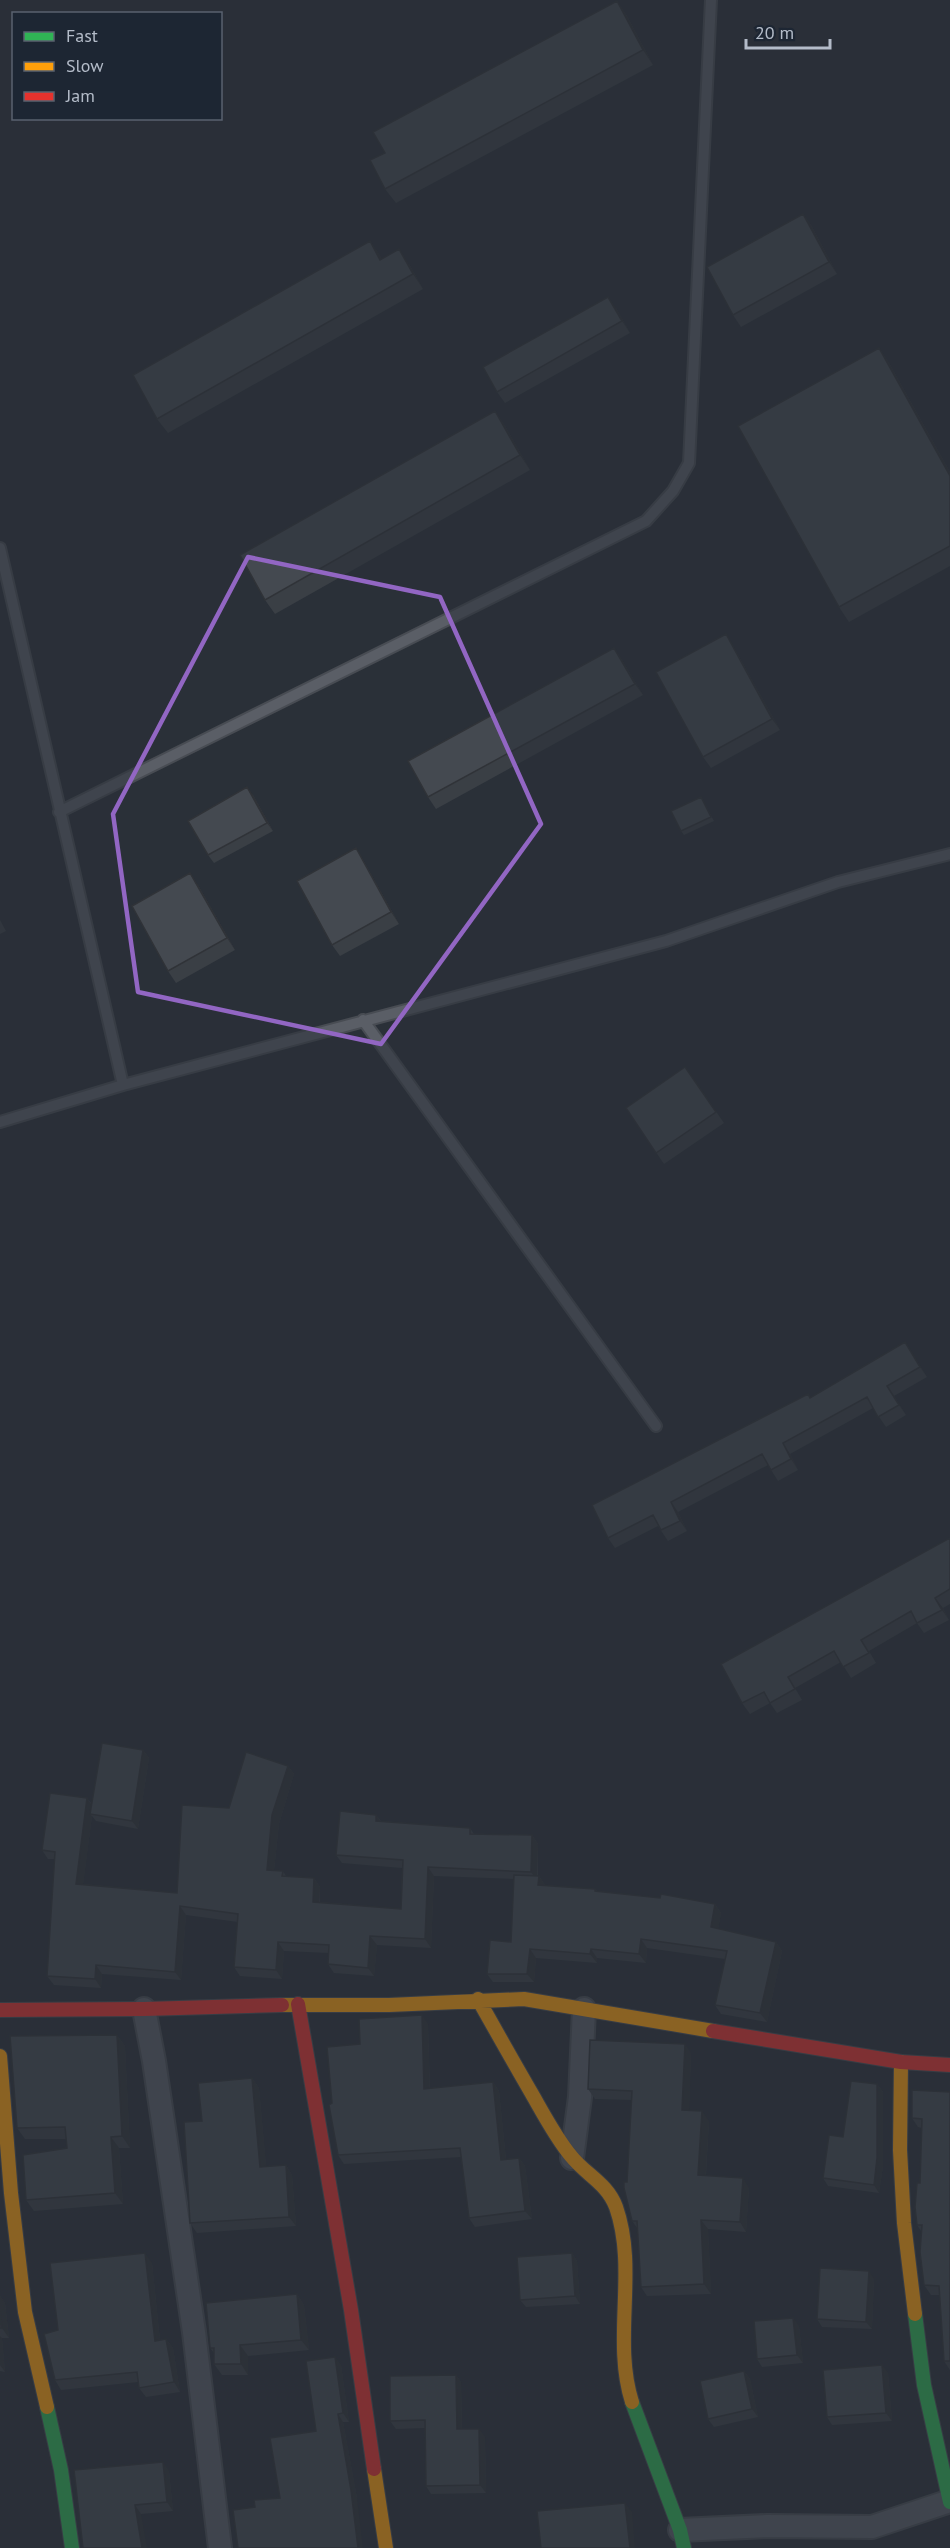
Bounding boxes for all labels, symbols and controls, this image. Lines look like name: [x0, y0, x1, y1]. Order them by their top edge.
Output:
legend: [12, 12, 222, 120]
scale bar: [746, 12, 830, 50]
text: 20 m: [755, 21, 794, 44]
text: Fast: [66, 24, 98, 47]
text: Slow: [66, 54, 104, 77]
text: Jam: [65, 84, 95, 107]

